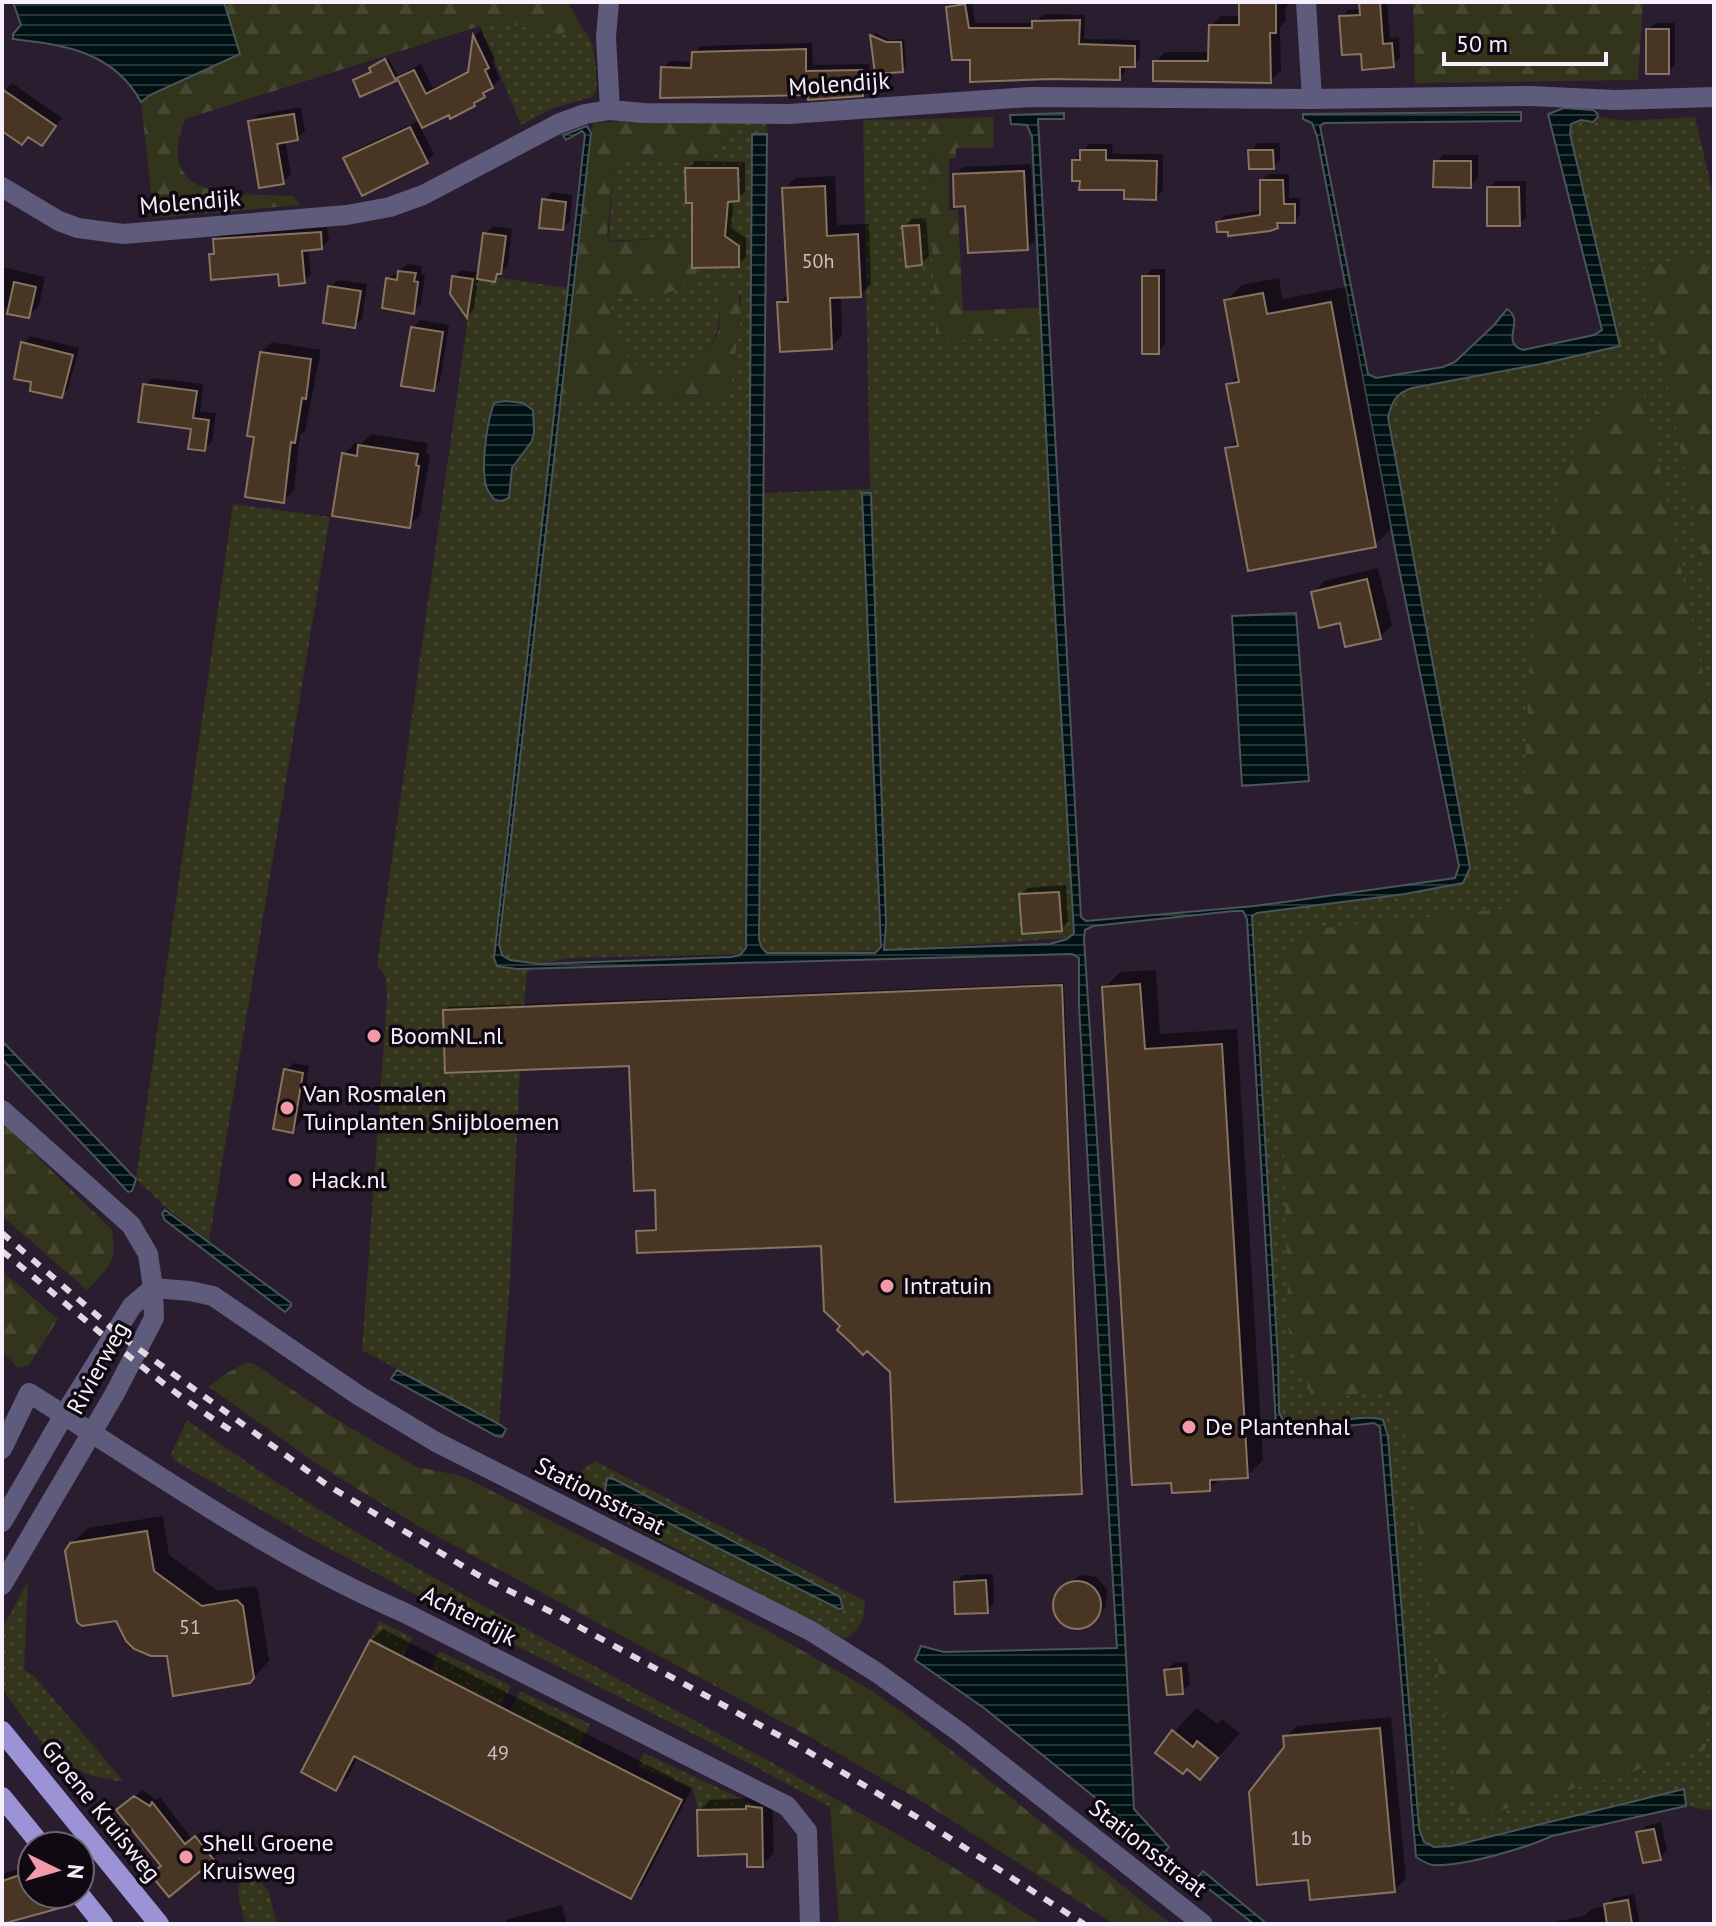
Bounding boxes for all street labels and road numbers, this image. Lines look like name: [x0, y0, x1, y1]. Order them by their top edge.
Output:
street label: Molendijk: [787, 64, 891, 103]
street label: Molendijk: [138, 182, 242, 221]
street label: Rivierweg: [59, 1316, 136, 1420]
street label: Stationsstraat: [530, 1450, 670, 1542]
street label: Achterdijk: [416, 1578, 523, 1653]
street label: Groene Kruisweg: [35, 1734, 168, 1888]
street label: Stationsstraat: [1083, 1792, 1214, 1903]

